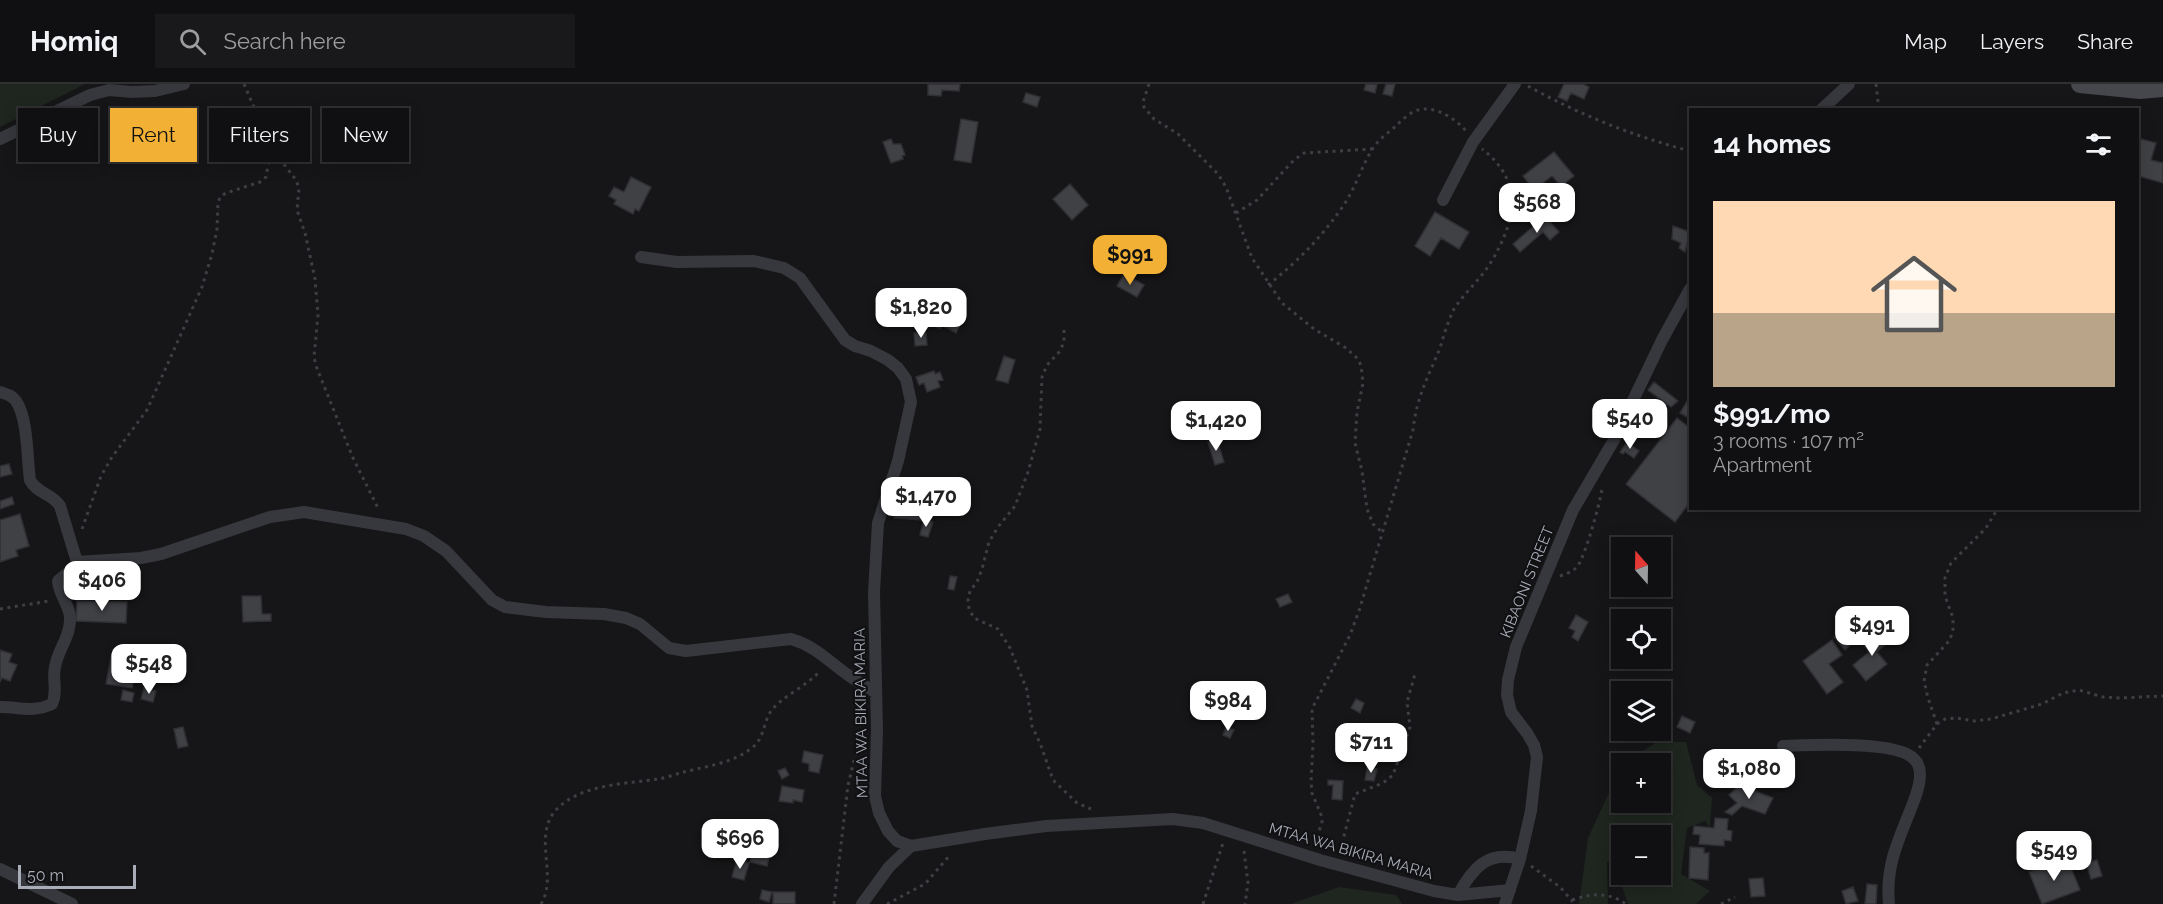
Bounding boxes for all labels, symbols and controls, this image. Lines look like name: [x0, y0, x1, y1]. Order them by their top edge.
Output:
search box: [155, 14, 575, 68]
text: Homiq: [30, 25, 119, 58]
icon: search: [176, 25, 209, 58]
text: Search here: [224, 28, 346, 54]
text: Map: [1904, 29, 1947, 54]
text: Layers: [1980, 29, 2044, 54]
text: Share: [2077, 29, 2133, 54]
chip: Buy: [18, 108, 98, 162]
chip: Rent: [110, 108, 197, 162]
chip: Filters: [209, 108, 310, 162]
chip: New: [322, 108, 409, 162]
icon: filters: [2082, 128, 2115, 161]
text: 14 homes: [1713, 129, 1831, 159]
pin: $568: [1501, 183, 1573, 234]
text: $568: [1513, 190, 1561, 214]
pin: $991: [1094, 235, 1166, 286]
icon: home: [1860, 240, 1968, 348]
text: $991: [1107, 242, 1153, 266]
pin: $1,820: [872, 288, 970, 339]
text: $1,820: [890, 295, 952, 319]
pin: $540: [1594, 399, 1666, 450]
text: $991/mo: [1713, 399, 1830, 429]
pin: $1,420: [1167, 401, 1265, 452]
text: $540: [1606, 406, 1654, 430]
text: $1,420: [1185, 408, 1247, 432]
text: 3 rooms · 107 m²: [1713, 429, 1864, 453]
text: Apartment: [1713, 453, 1812, 477]
pin: $1,470: [877, 477, 975, 528]
text: $1,470: [895, 484, 957, 508]
street label: KIBAONI STREET: [1496, 524, 1558, 640]
north arrow: [1611, 537, 1671, 597]
map controls: [1611, 537, 1671, 885]
pin: $406: [66, 561, 138, 612]
text: $406: [78, 568, 126, 592]
pin: $491: [1836, 606, 1908, 657]
button: locate: [1611, 609, 1671, 669]
text: $491: [1849, 613, 1895, 637]
street label: MTAA WA BIKIRA MARIA: [851, 628, 871, 798]
pin: $548: [113, 644, 185, 695]
text: $548: [125, 651, 173, 675]
pin: $984: [1192, 681, 1264, 732]
button: layers: [1611, 681, 1671, 741]
text: $984: [1204, 688, 1252, 712]
pin: $711: [1335, 723, 1407, 774]
text: $711: [1349, 730, 1393, 754]
pin: $1,080: [1700, 749, 1798, 800]
button: +: [1611, 753, 1671, 813]
text: $1,080: [1717, 756, 1781, 780]
pin: $696: [704, 819, 776, 870]
street label: MTAA WA BIKIRA MARIA: [1267, 819, 1435, 883]
button: −: [1611, 825, 1671, 885]
text: $696: [716, 826, 764, 850]
pin: $549: [2018, 831, 2090, 882]
text: $549: [2031, 838, 2077, 862]
scale bar: [18, 862, 136, 890]
text: 50 m: [27, 866, 64, 885]

